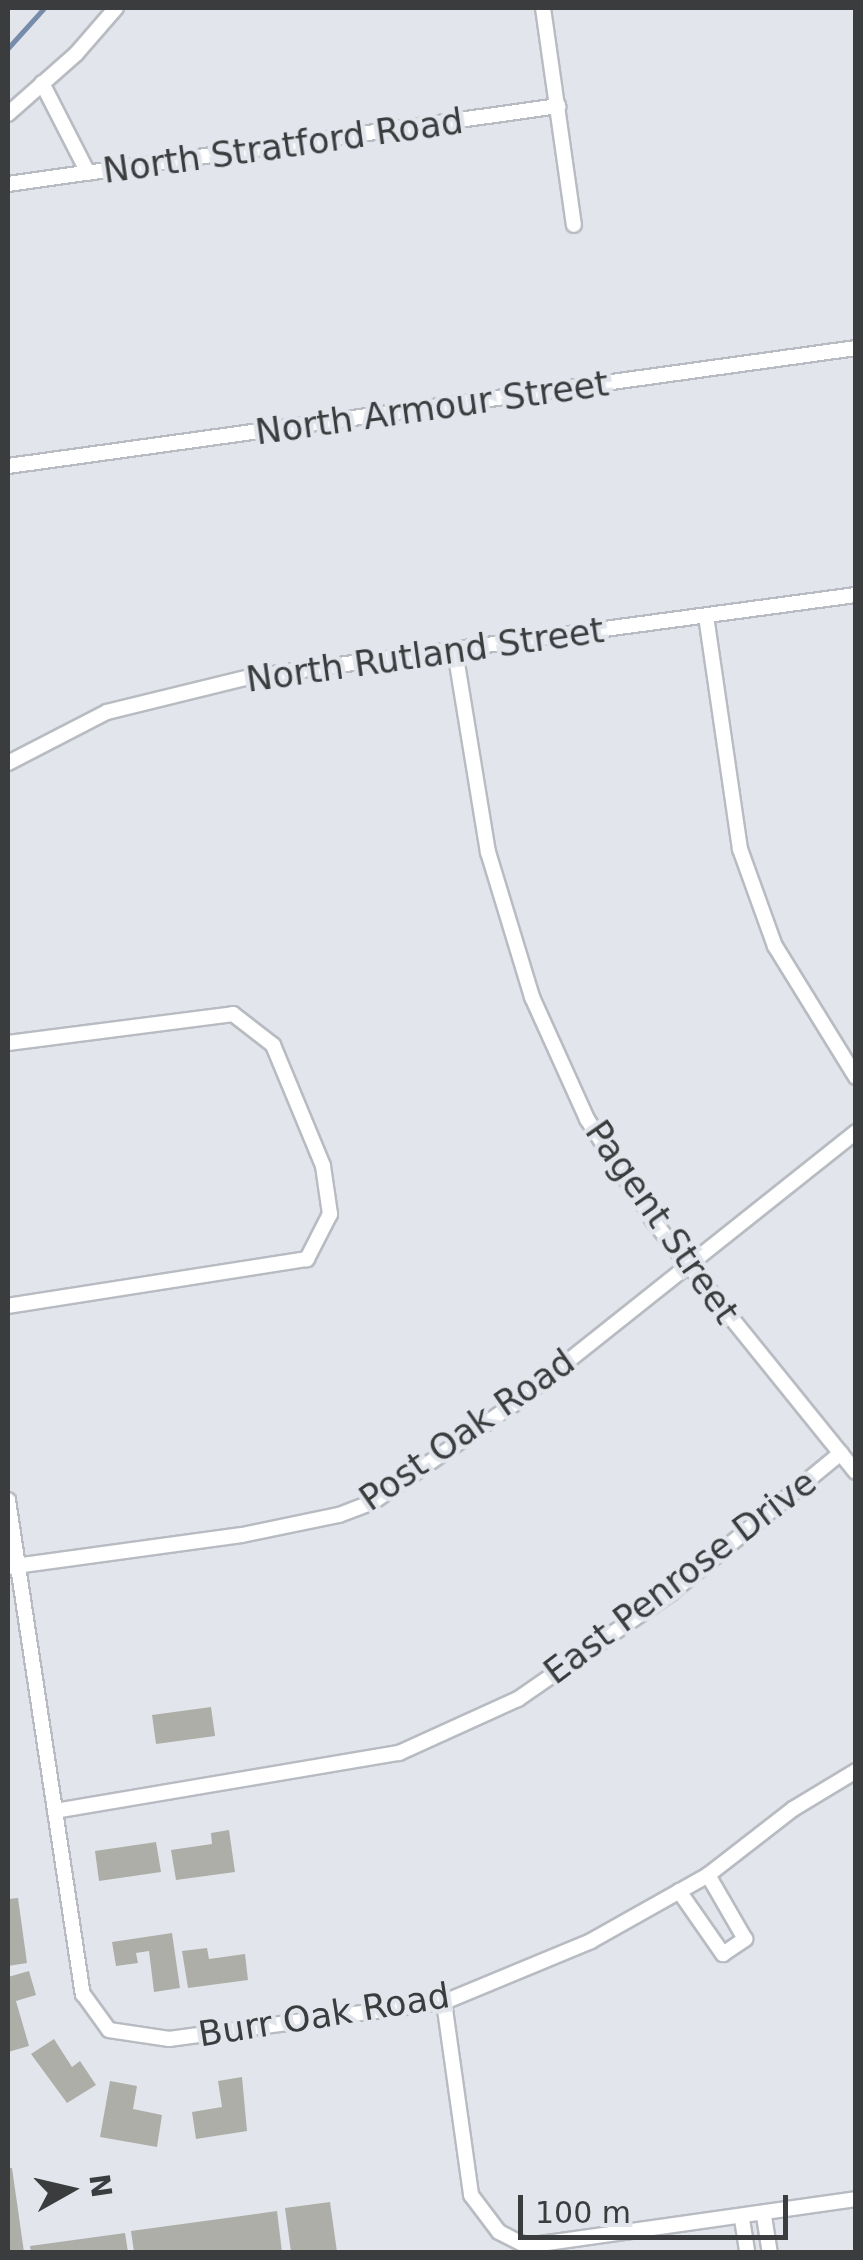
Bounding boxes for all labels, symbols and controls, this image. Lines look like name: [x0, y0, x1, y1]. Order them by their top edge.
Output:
street label: North Stratford Road: [100, 100, 466, 192]
street label: North Armour Street: [253, 362, 611, 454]
street label: North Rutland Street: [243, 609, 607, 701]
street label: Pagent Street: [577, 1112, 747, 1332]
street label: Post Oak Road: [352, 1340, 582, 1520]
street label: East Penrose Drive: [536, 1461, 824, 1693]
street label: Burr Oak Road: [195, 1974, 453, 2056]
north arrow: [20, 2140, 120, 2240]
text: N: [82, 2172, 118, 2200]
scale bar: [523, 2175, 793, 2237]
text: 100 m: [535, 2195, 631, 2230]

